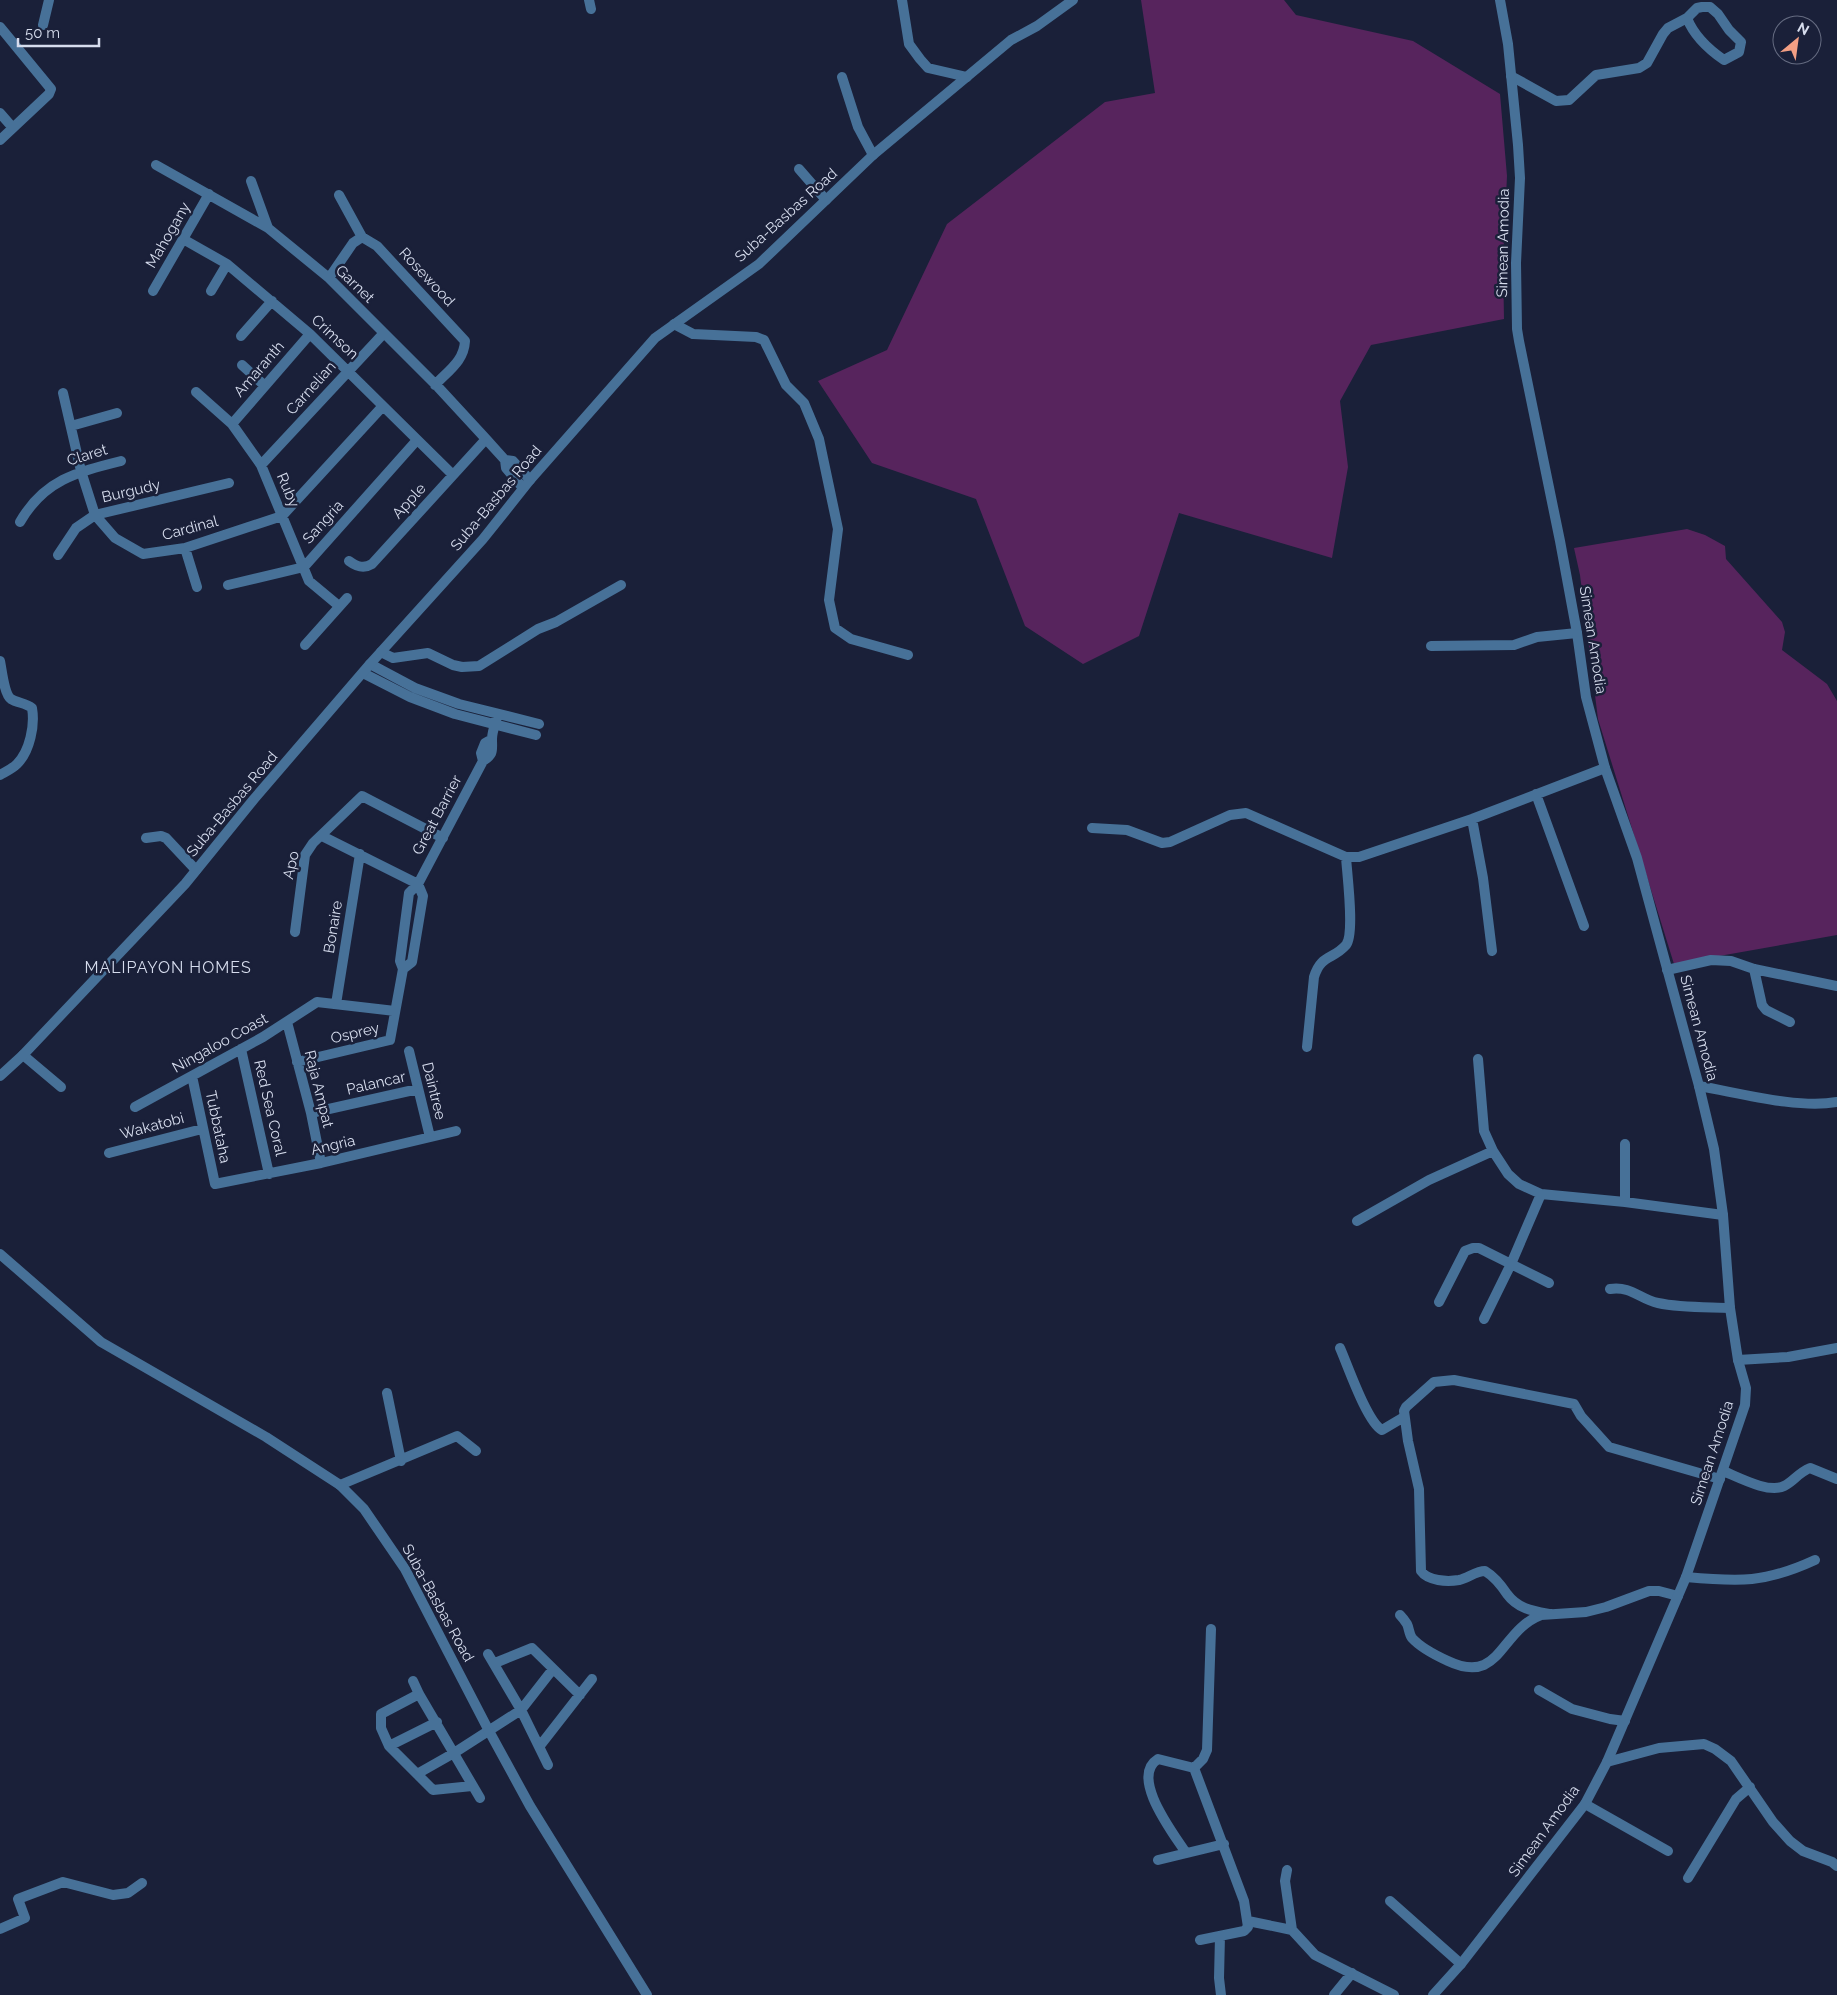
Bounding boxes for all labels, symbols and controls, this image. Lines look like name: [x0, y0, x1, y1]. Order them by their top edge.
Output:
scale bar: [18, 15, 99, 47]
north arrow: [1772, 15, 1822, 65]
text: N: [1795, 19, 1812, 38]
text: 50 m: [25, 24, 60, 42]
street label: Suba-Basbas Road: [731, 164, 841, 266]
street label: Simean Amodia: [1493, 188, 1513, 298]
street label: Mahogany: [142, 199, 194, 271]
street label: Rosewood: [395, 244, 459, 310]
street label: Garnet: [332, 261, 378, 307]
street label: Crimson: [308, 311, 362, 363]
street label: Amaranth: [230, 337, 288, 401]
street label: Carnelian: [282, 358, 340, 418]
street label: Claret: [65, 440, 109, 470]
street label: Suba-Basbas Road: [447, 442, 545, 554]
street label: Ruby: [273, 470, 303, 510]
street label: Burgudy: [100, 476, 162, 506]
street label: Apple: [388, 479, 430, 522]
street label: Sangria: [299, 497, 347, 547]
street label: Cardinal: [160, 512, 221, 544]
street label: Simean Amodia: [1576, 585, 1610, 695]
street label: Suba-Basbas Road: [183, 748, 281, 860]
street label: Great Barrier: [408, 771, 466, 858]
street label: Apo: [279, 849, 303, 881]
street label: Bonaire: [320, 899, 346, 955]
district label: MALIPAYON HOMES: [84, 958, 252, 977]
street label: Simean Amodia: [1676, 973, 1722, 1083]
street label: Ningaloo Coast: [169, 1009, 271, 1077]
street label: Osprey: [329, 1019, 381, 1047]
street label: Raja Ampat: [301, 1048, 337, 1130]
street label: Red Sea Coral: [250, 1058, 290, 1159]
street label: Daintree: [418, 1060, 450, 1122]
street label: Palancar: [345, 1067, 408, 1099]
street label: Tubbataha: [202, 1089, 234, 1165]
street label: Wakatobi: [118, 1109, 186, 1143]
street label: Angria: [309, 1131, 357, 1159]
street label: Simean Amodia: [1687, 1398, 1737, 1508]
street label: Suba-Basbas Road: [398, 1541, 478, 1665]
street label: Simean Amodia: [1505, 1782, 1583, 1880]

